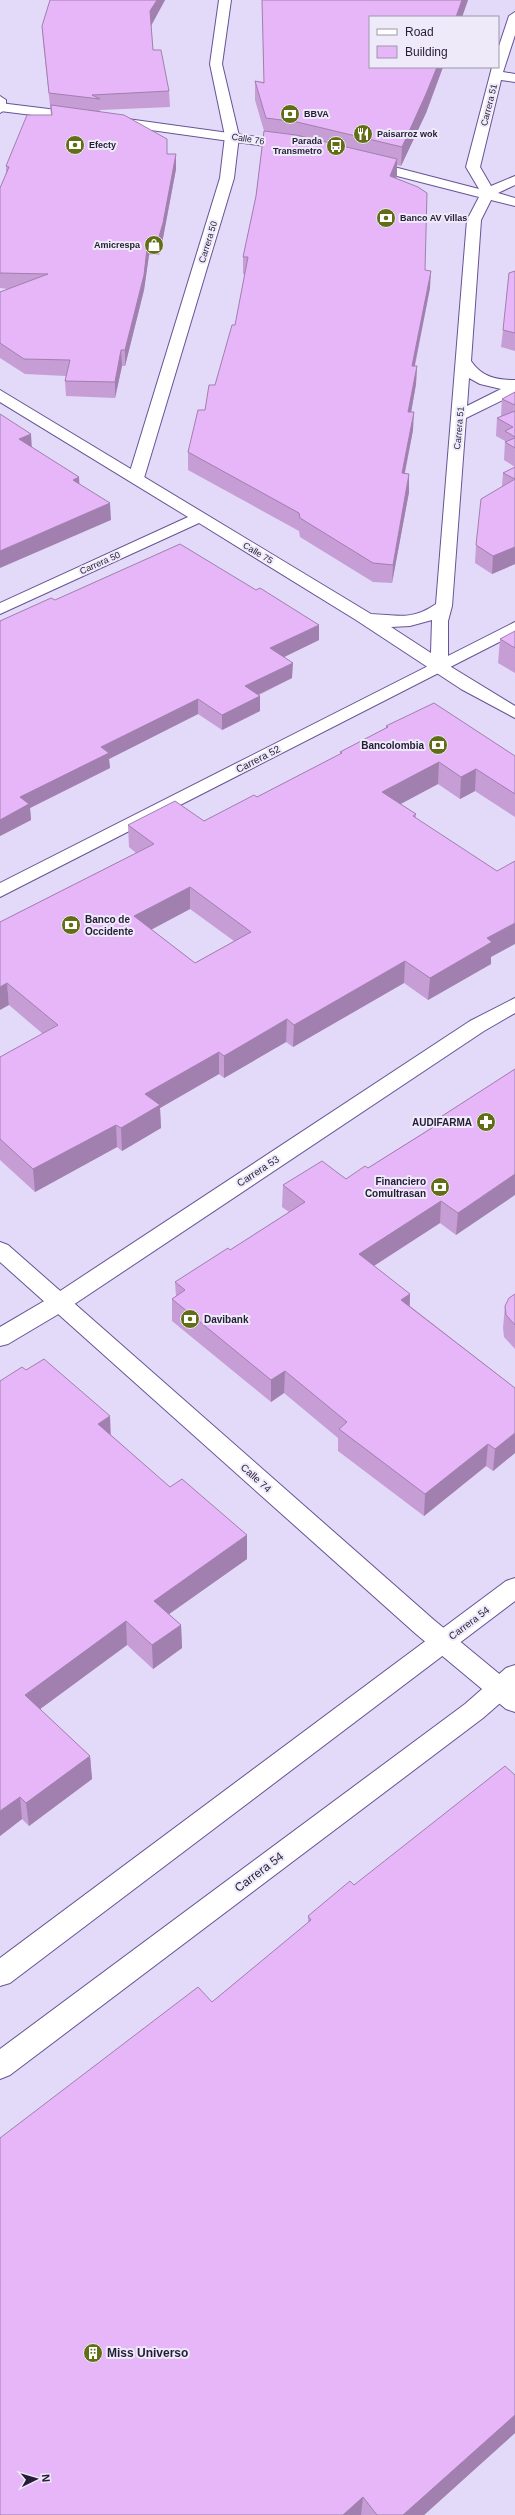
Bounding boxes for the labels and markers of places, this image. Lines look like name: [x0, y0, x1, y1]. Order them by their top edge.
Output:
bank icon: BBVA: [279, 103, 301, 125]
place label: BBVA: [304, 109, 329, 119]
restaurant icon: Paisarroz wok: [352, 123, 374, 145]
place label: Paisarroz wok: [377, 129, 439, 139]
bank icon: Efecty: [64, 134, 86, 156]
bus stop icon: Parada Transmetro: [325, 135, 347, 157]
place label: Parada Transmetro: [273, 136, 323, 156]
place label: Efecty: [89, 140, 116, 150]
bank icon: Banco AV Villas: [375, 207, 397, 229]
place label: Banco AV Villas: [400, 213, 467, 223]
shop icon: Amicrespa: [143, 234, 165, 256]
place label: Amicrespa: [94, 240, 141, 250]
bank icon: Bancolombia: [427, 734, 449, 756]
place label: Bancolombia: [361, 740, 424, 751]
bank icon: Banco de Occidente: [60, 914, 82, 936]
place label: Banco de Occidente: [85, 914, 134, 937]
pharmacy icon: AUDIFARMA: [475, 1111, 497, 1133]
place label: AUDIFARMA: [412, 1117, 472, 1128]
place label: Financiero Comultrasan: [365, 1176, 426, 1199]
bank icon: Financiero Comultrasan: [429, 1176, 451, 1198]
bank icon: Davibank: [179, 1308, 201, 1330]
place label: Davibank: [204, 1314, 249, 1325]
building icon: Miss Universo: [82, 2342, 104, 2364]
place label: Miss Universo: [107, 2346, 188, 2360]

